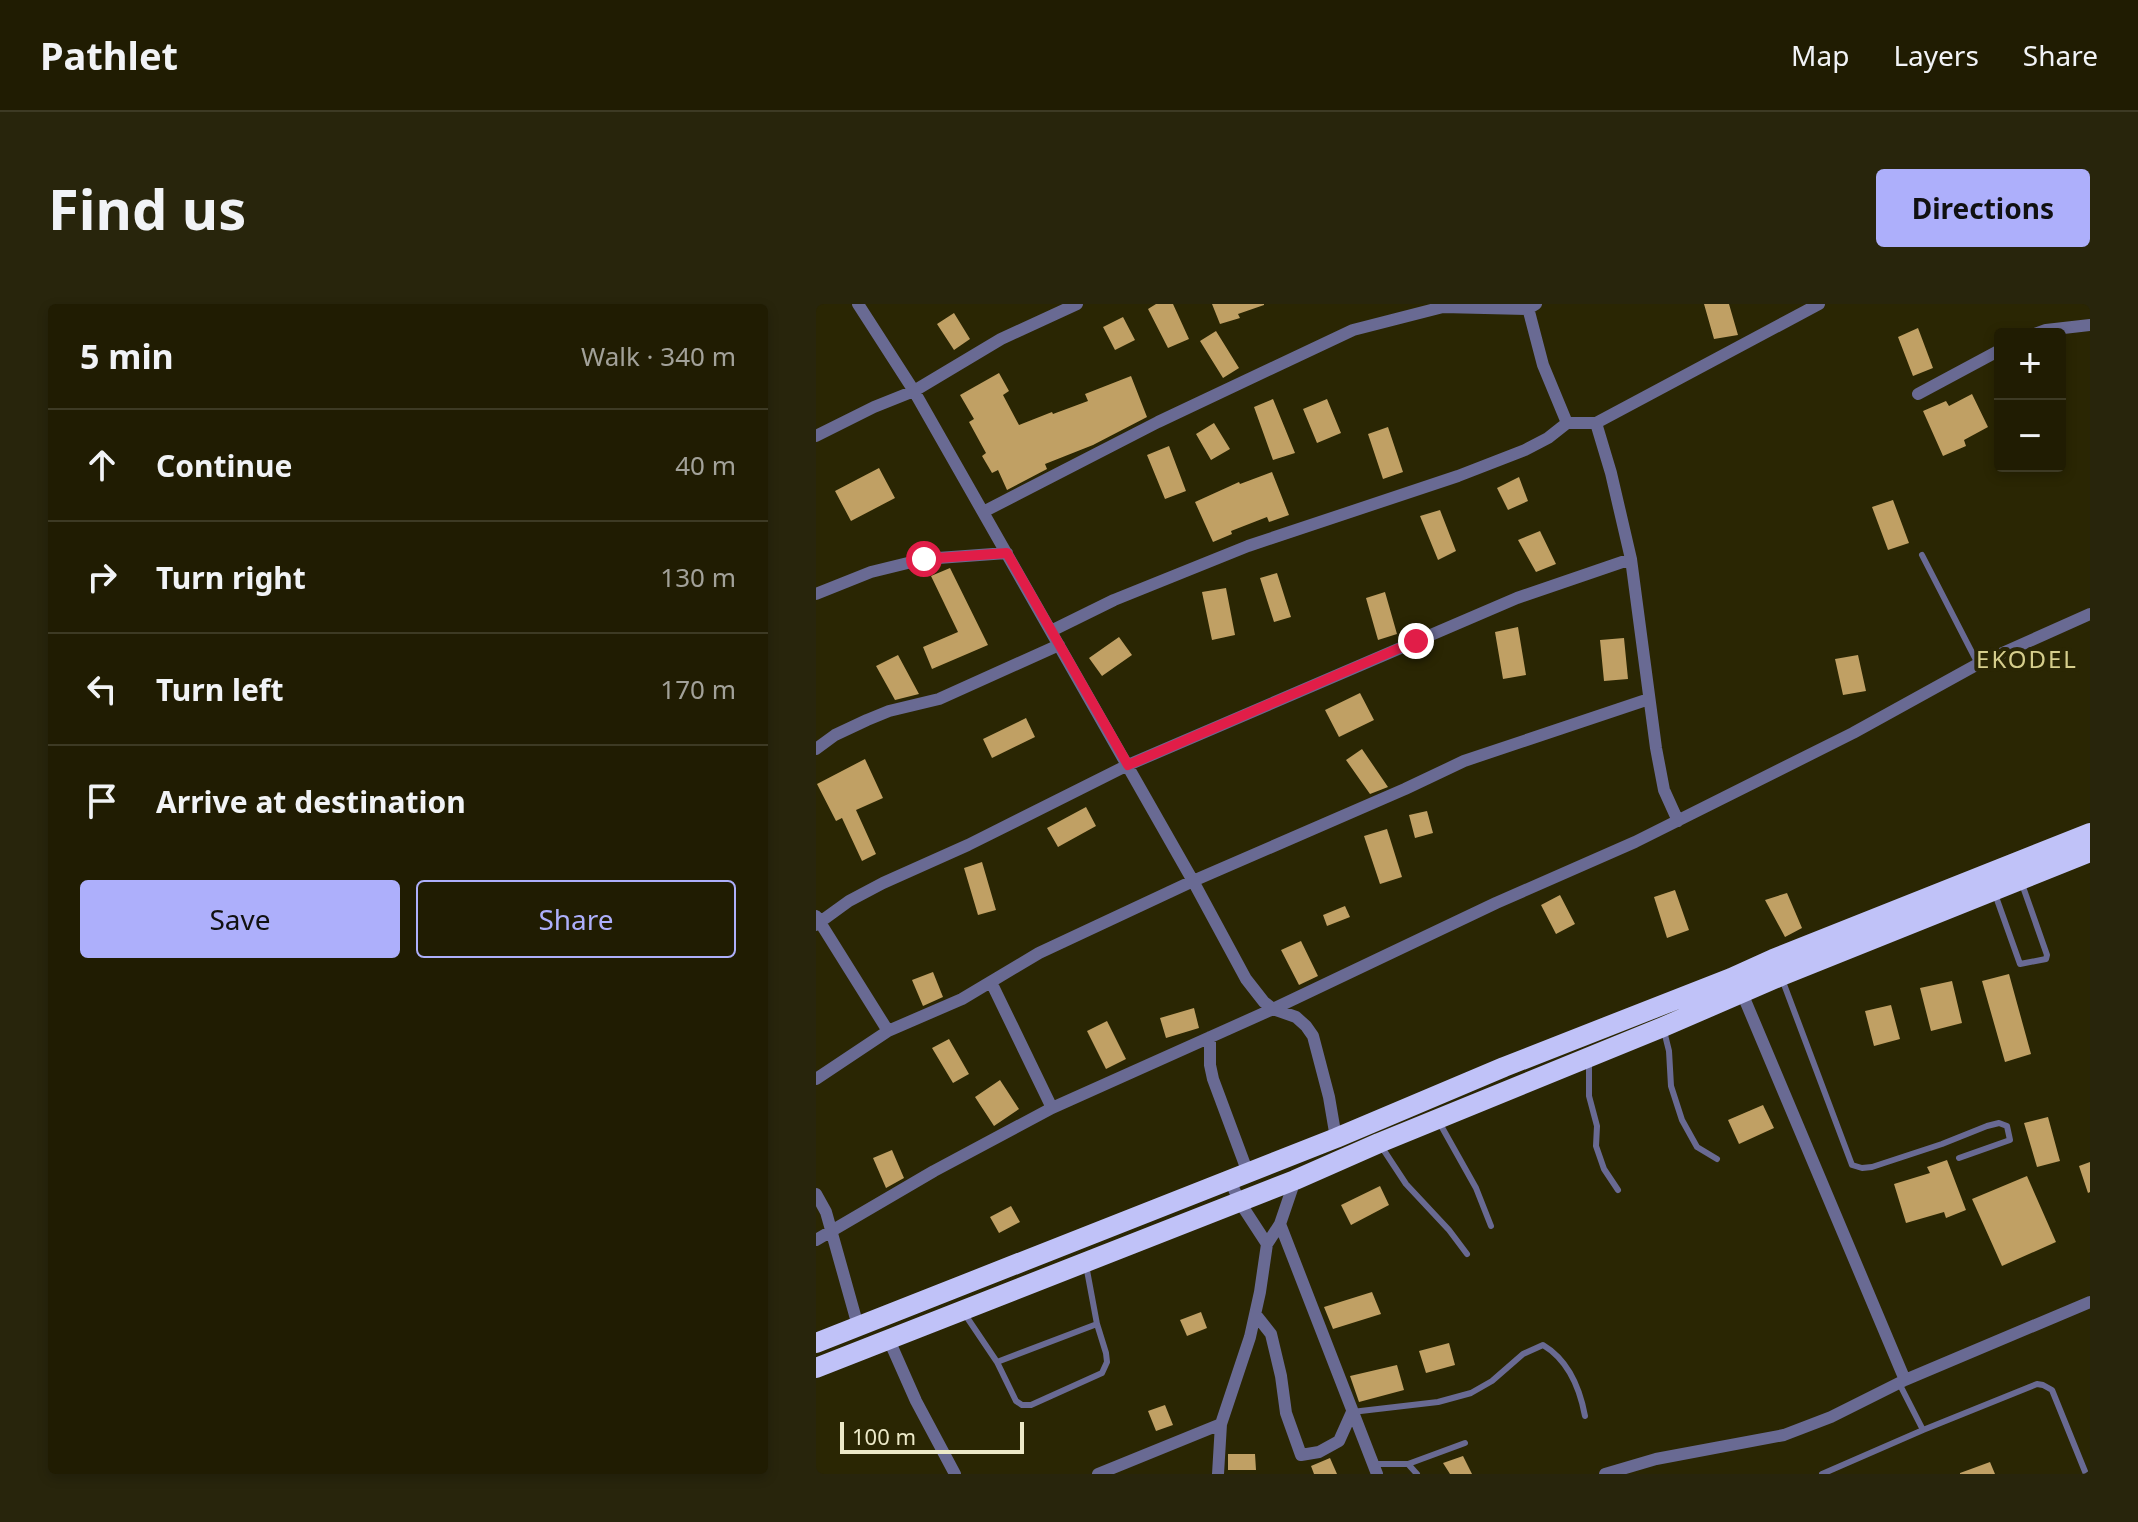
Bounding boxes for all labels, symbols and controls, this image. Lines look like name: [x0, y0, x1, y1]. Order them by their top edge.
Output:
text: Pathlet: [40, 29, 178, 81]
text: Map: [1791, 36, 1849, 74]
text: Layers: [1893, 36, 1979, 74]
text: Share: [2023, 36, 2098, 74]
button: Directions: [1876, 169, 2090, 247]
text: Find us: [48, 170, 246, 246]
map controls: [1994, 328, 2066, 472]
button: +: [1994, 328, 2066, 400]
text: 5 min: [80, 333, 174, 379]
text: Walk · 340 m: [581, 338, 736, 374]
button: −: [1994, 400, 2066, 472]
icon: ahead: [80, 443, 124, 487]
text: Continue: [156, 445, 292, 486]
text: 40 m: [675, 447, 736, 483]
route start: [906, 541, 942, 577]
icon: right: [80, 555, 124, 599]
text: Turn right: [156, 557, 306, 598]
text: 130 m: [660, 559, 736, 595]
route end: [1398, 623, 1434, 659]
district label: EKODEL: [1976, 642, 2078, 675]
icon: left: [80, 667, 124, 711]
text: Turn left: [156, 669, 284, 710]
text: 170 m: [660, 671, 736, 707]
icon: arrive: [80, 779, 124, 823]
text: Arrive at destination: [156, 781, 466, 822]
button: Save: [80, 880, 400, 958]
button: Share: [416, 880, 736, 958]
scale bar: [840, 1418, 1024, 1454]
text: 100 m: [852, 1421, 916, 1451]

